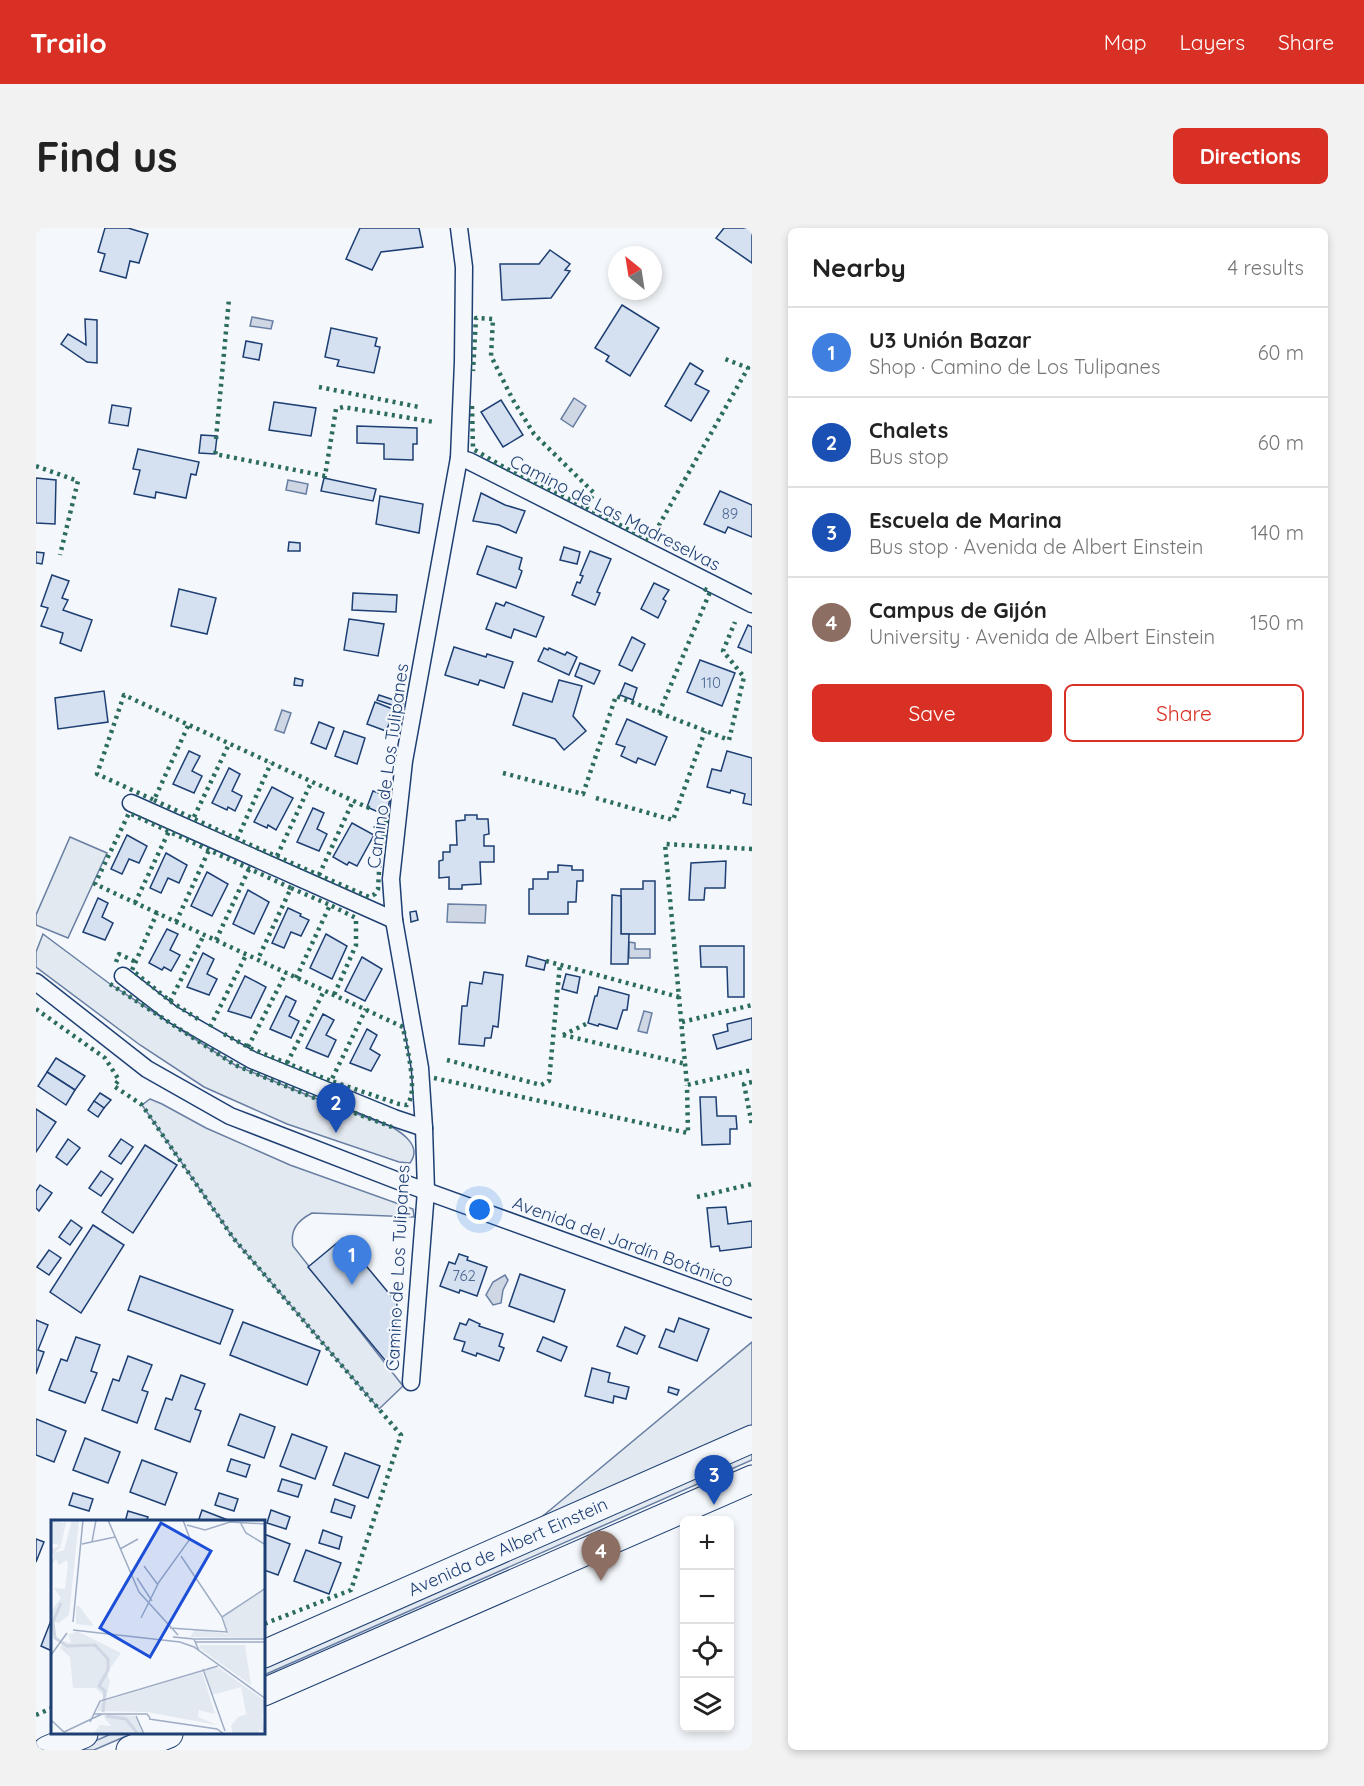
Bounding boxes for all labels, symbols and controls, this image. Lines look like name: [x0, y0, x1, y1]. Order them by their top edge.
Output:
text: Trailo: [30, 25, 107, 60]
text: Map: [1104, 29, 1147, 55]
text: Layers: [1180, 29, 1245, 55]
text: Share: [1278, 29, 1334, 55]
button: Directions: [1173, 128, 1328, 184]
text: Find us: [36, 130, 178, 183]
north arrow: [608, 246, 662, 300]
text: Nearby: [812, 251, 906, 284]
text: 4 results: [1228, 255, 1304, 280]
text: U3 Unión Bazar: [869, 326, 1032, 354]
text: 1: [828, 340, 835, 365]
text: 60 m: [1258, 340, 1304, 365]
text: Shop · Camino de Los Tulipanes: [869, 354, 1160, 379]
text: Chalets: [869, 416, 948, 444]
text: 2: [826, 430, 837, 455]
text: 60 m: [1258, 430, 1304, 455]
text: Bus stop: [869, 444, 949, 469]
street label: Camino de Las Madreselvas: [506, 449, 724, 576]
house number: 89: [722, 504, 738, 523]
text: Escuela de Marina: [869, 506, 1062, 534]
text: 3: [826, 520, 837, 545]
text: 140 m: [1251, 520, 1304, 545]
text: Bus stop · Avenida de Albert Einstein: [869, 534, 1203, 559]
text: Campus de Gijón: [869, 596, 1047, 624]
text: 4: [826, 610, 837, 635]
text: 150 m: [1250, 610, 1304, 635]
text: University · Avenida de Albert Einstein: [869, 624, 1215, 649]
street label: Camino de Los Tulipanes: [362, 662, 413, 870]
house number: 110: [701, 673, 721, 692]
button: Save: [812, 684, 1052, 742]
button: Share: [1064, 684, 1304, 742]
pin: 2: [316, 1084, 356, 1133]
street label: Camino de Los Tulipanes: [381, 1164, 414, 1372]
street label: Avenida del Jardín Botánico: [509, 1191, 737, 1292]
your location: [465, 1195, 494, 1224]
pin: 1: [332, 1236, 372, 1285]
house number: 762: [452, 1266, 476, 1285]
pin: 3: [694, 1456, 734, 1505]
street label: Avenida de Albert Einstein: [405, 1492, 611, 1601]
map controls: [680, 1516, 734, 1732]
button: +: [680, 1516, 734, 1570]
inset map: [51, 1520, 266, 1735]
pin: 4: [582, 1532, 620, 1581]
button: −: [680, 1570, 734, 1624]
button: locate: [680, 1624, 734, 1678]
button: layers: [680, 1678, 734, 1732]

